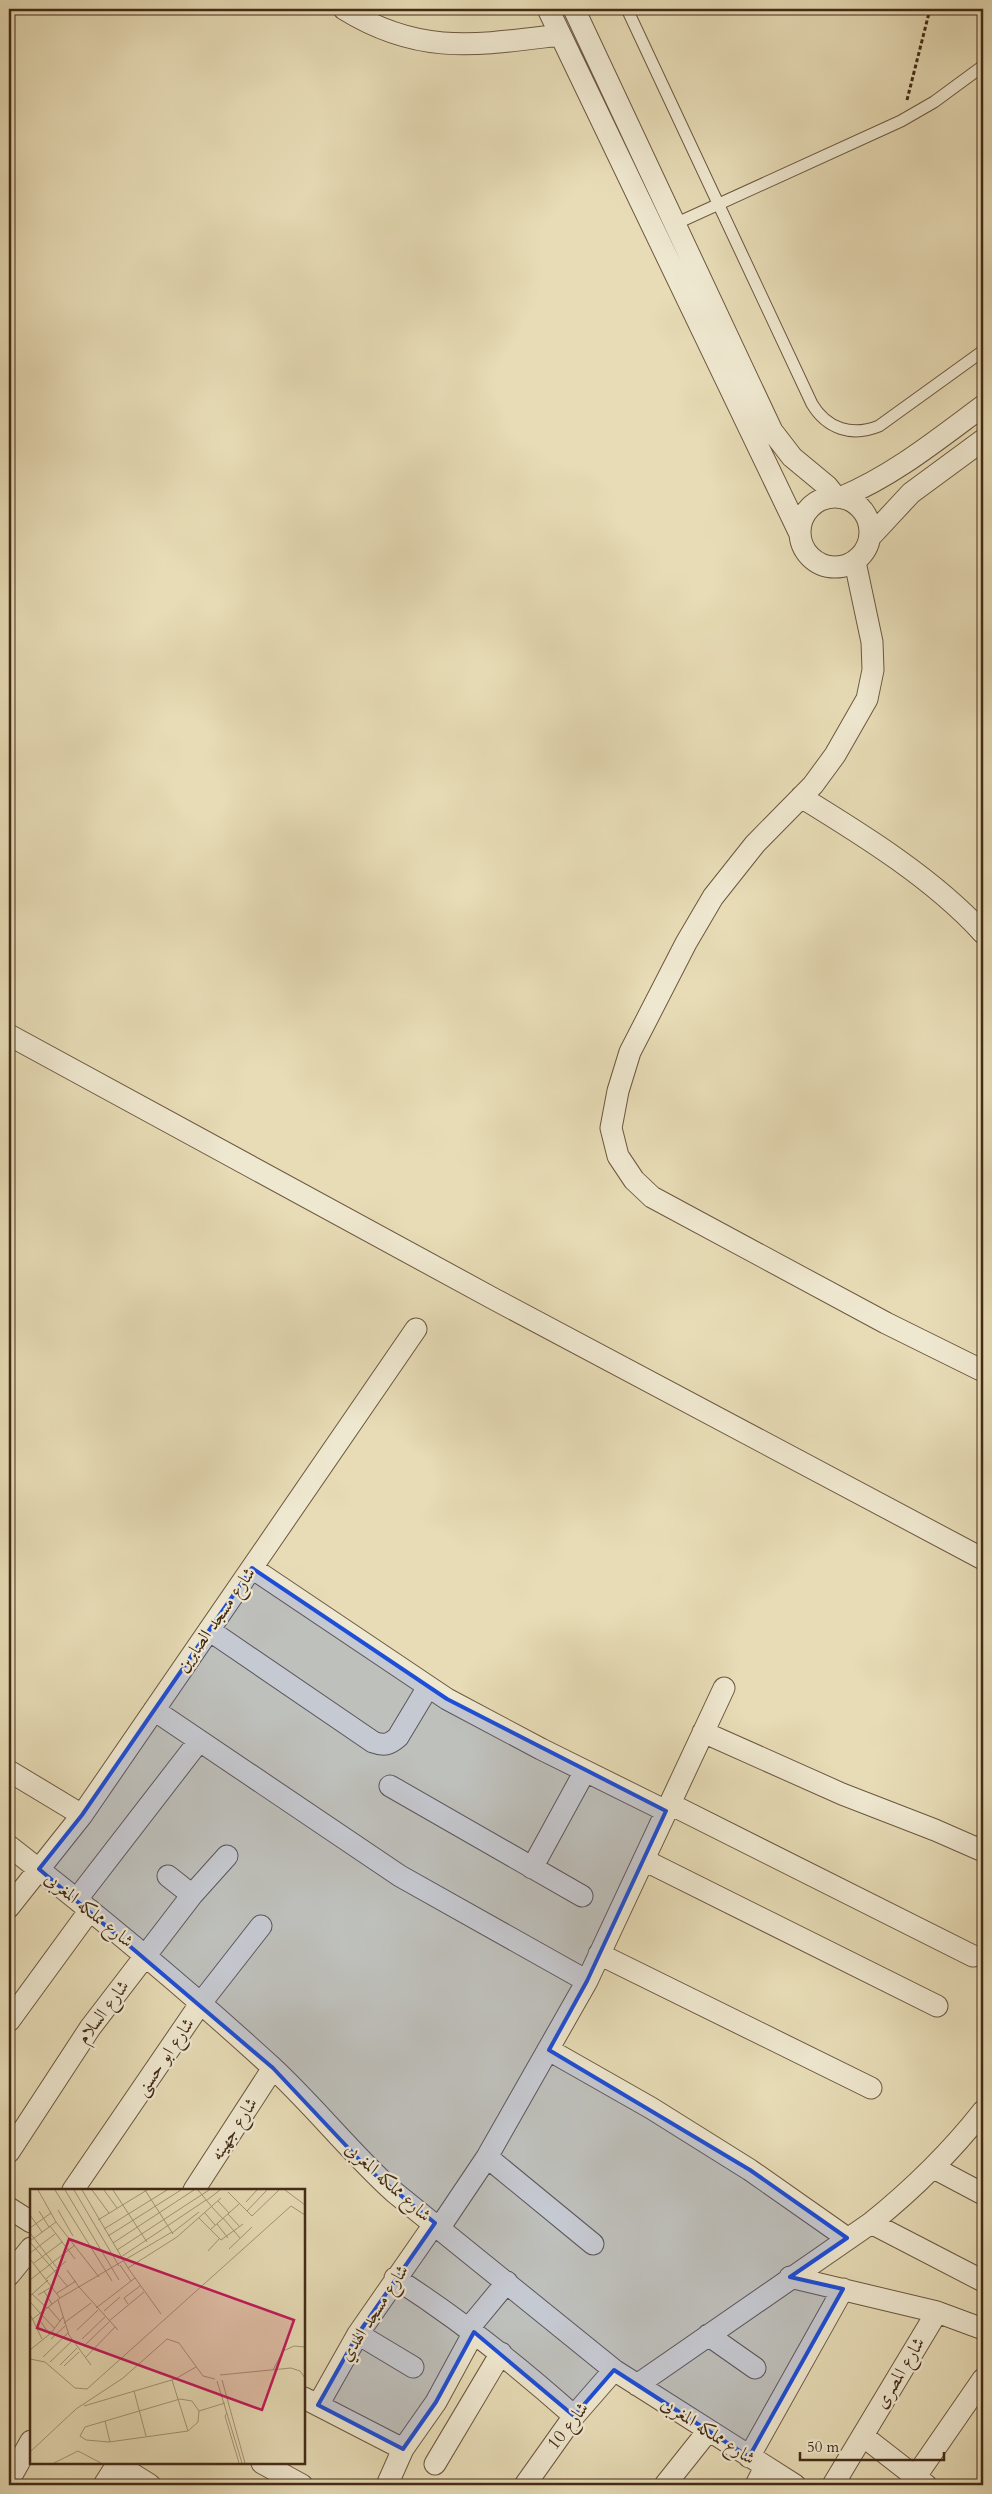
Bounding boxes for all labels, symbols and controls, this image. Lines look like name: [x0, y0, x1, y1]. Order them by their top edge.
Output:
street label: شارع مسجد الصابرين: [170, 1562, 263, 1679]
street label: شارع مملكه المغربى: [38, 1866, 139, 1955]
street label: شارع السلام: [71, 1975, 138, 2051]
street label: شارع ابو حسنى: [130, 2013, 202, 2102]
street label: شارع جهينه: [204, 2093, 265, 2166]
street label: شارع مملكه المغربى: [338, 2137, 437, 2229]
inset map: [30, 2189, 305, 2464]
street label: شارع مسجد الهدي: [333, 2260, 416, 2367]
street label: شارع المصرى: [869, 2333, 933, 2414]
street label: شارع مملكه المغربى: [655, 2391, 760, 2473]
street label: شارع 10: [541, 2397, 596, 2456]
scale bar: [800, 2429, 943, 2461]
text: 50 m: [807, 2437, 839, 2457]

